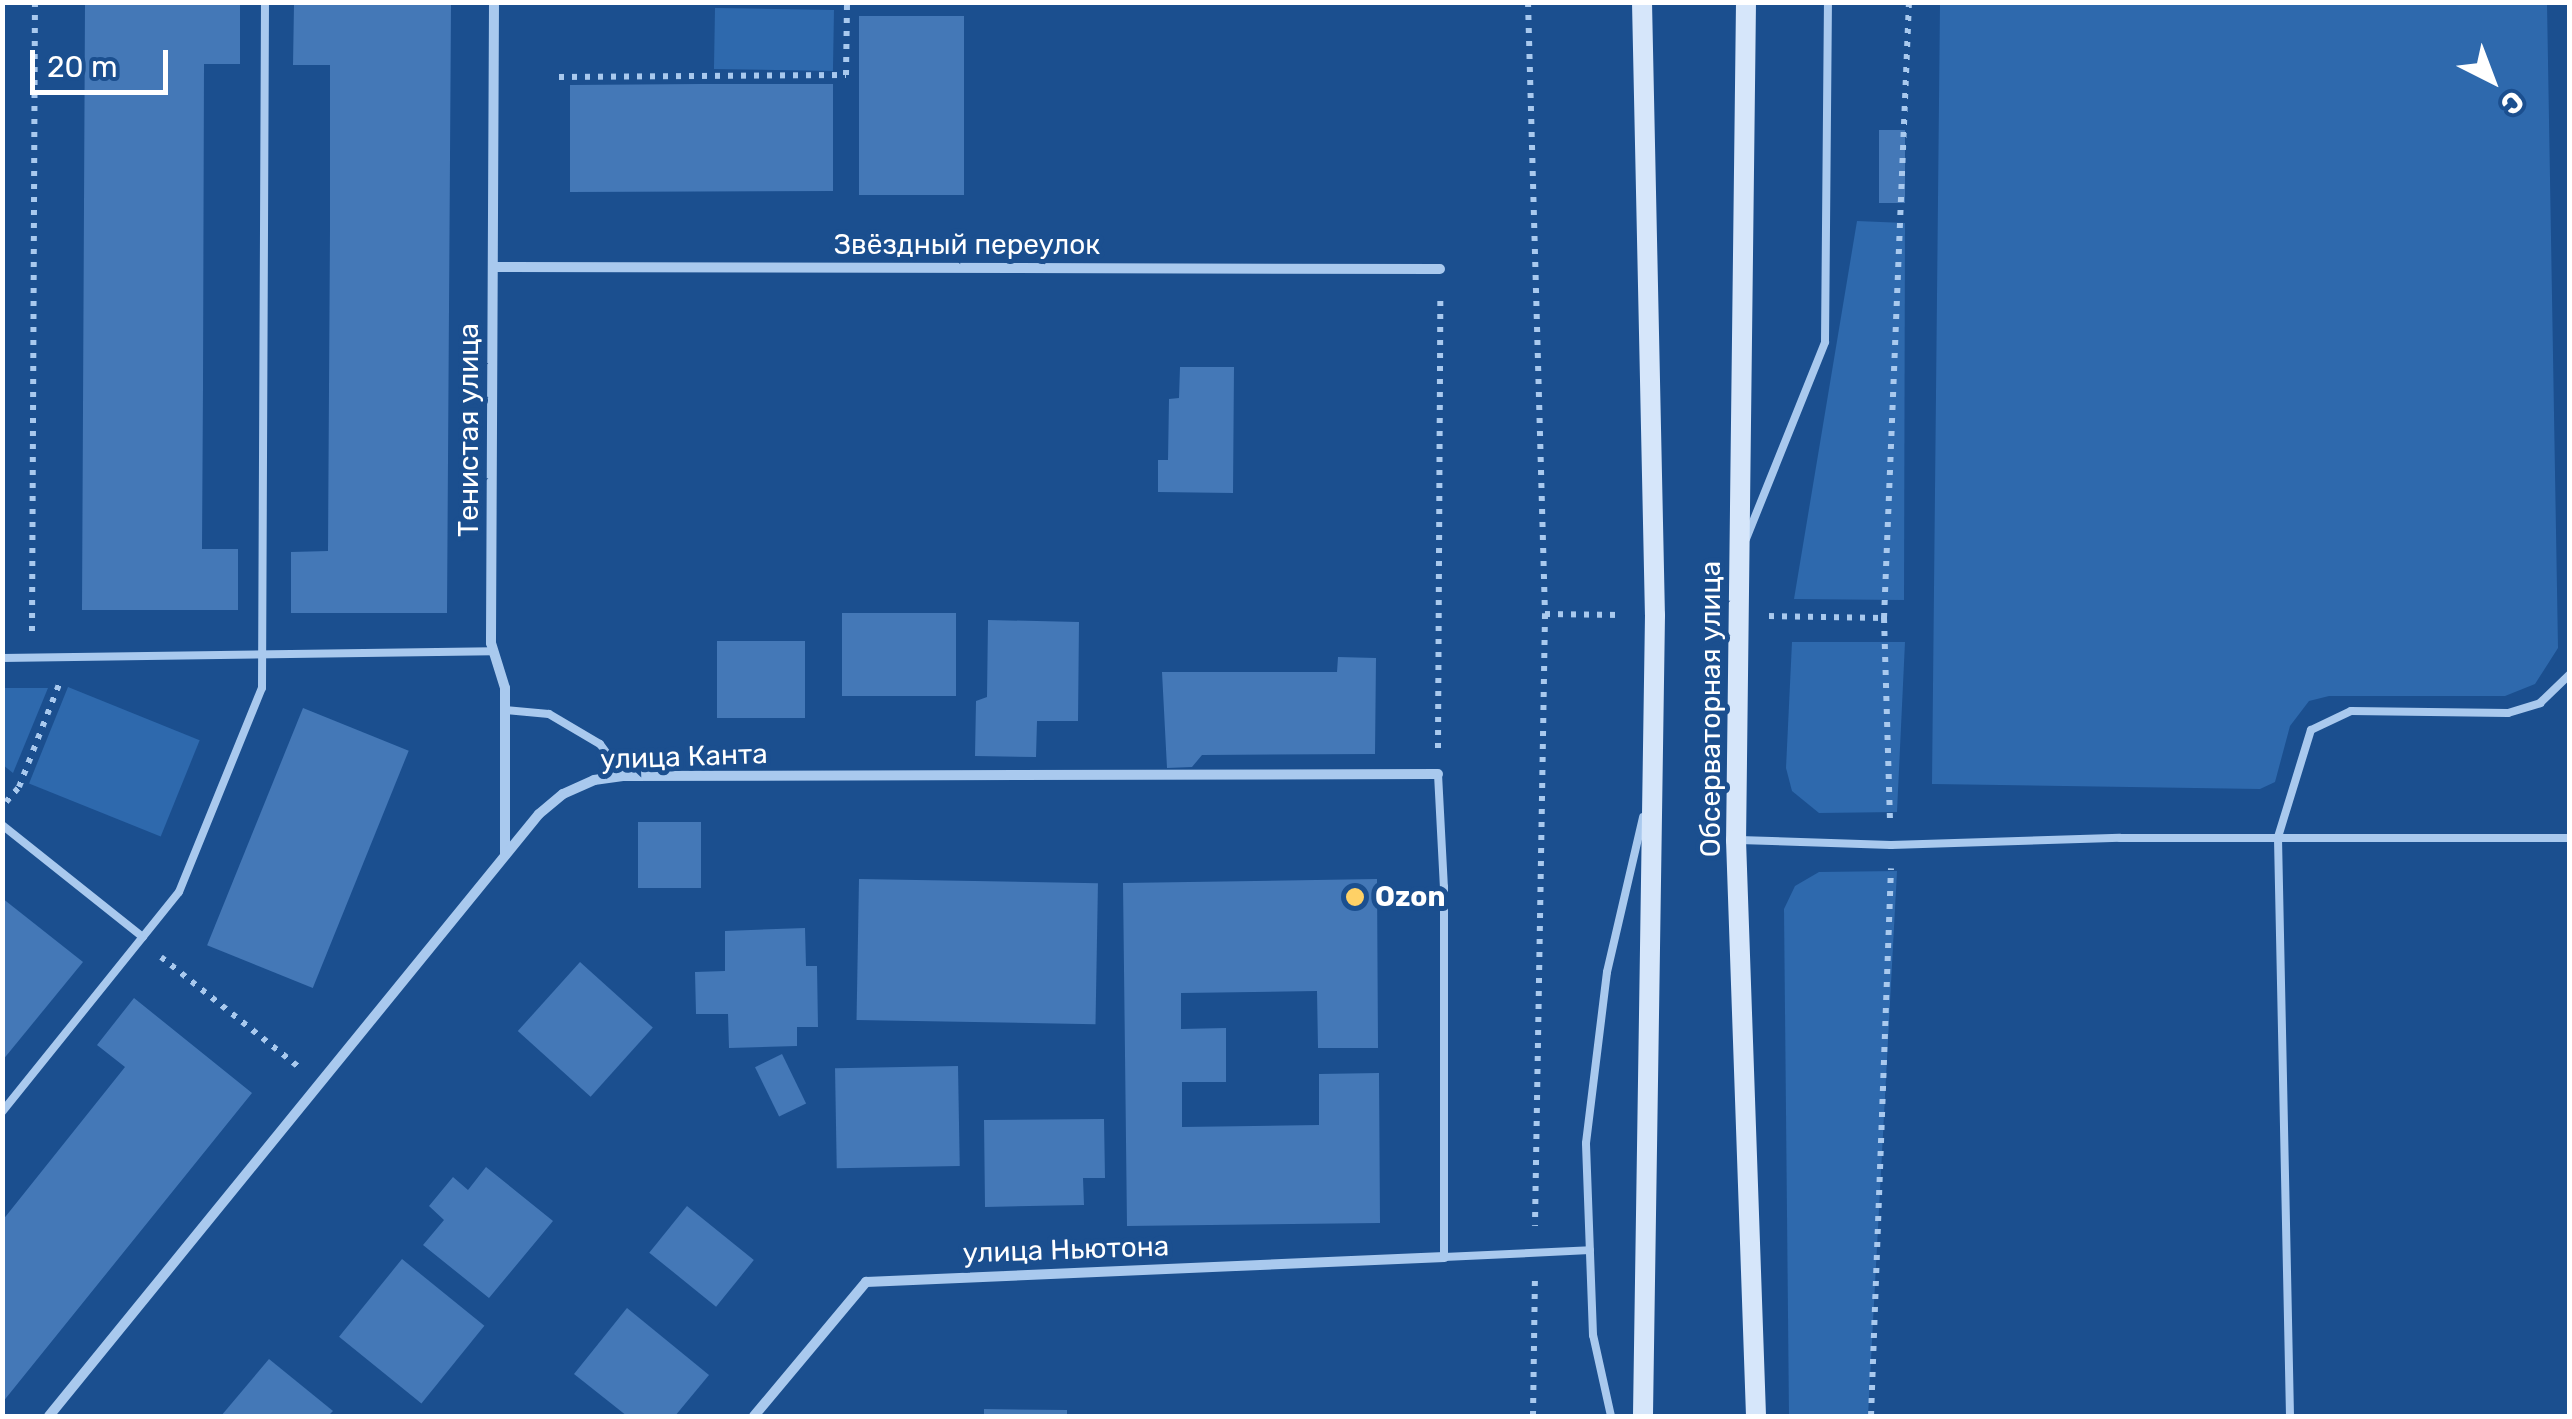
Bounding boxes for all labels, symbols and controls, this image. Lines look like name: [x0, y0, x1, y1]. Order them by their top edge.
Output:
scale bar: [35, 30, 172, 92]
north arrow: [2442, 30, 2542, 130]
text: 20 m: [47, 49, 118, 85]
text: С: [2494, 84, 2531, 122]
street label: Звёздный переулок: [834, 228, 1100, 262]
street label: Тенистая улица: [452, 323, 486, 537]
street label: Обсерваторная улица: [1694, 561, 1728, 857]
street label: улица Канта: [600, 737, 768, 777]
place label: Ozon: [1375, 880, 1445, 914]
marker: Ozon: [1344, 886, 1366, 908]
street label: улица Ньютона: [962, 1230, 1170, 1270]

